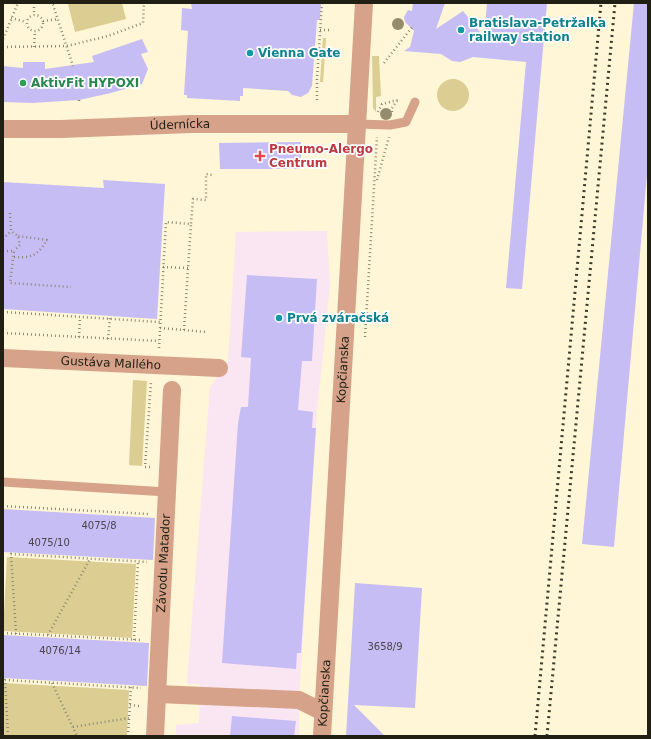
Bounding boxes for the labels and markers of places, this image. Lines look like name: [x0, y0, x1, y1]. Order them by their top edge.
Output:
place label: Bratislava-Petržalka railway station: [469, 16, 606, 44]
marker: Bratislava-Petržalka railway station: [456, 25, 466, 35]
place label: Vienna Gate: [258, 46, 341, 60]
marker: Vienna Gate: [245, 48, 255, 58]
place label: AktivFit HYPOXI: [31, 76, 139, 90]
marker: AktivFit HYPOXI: [18, 78, 28, 88]
place label: Pneumo-Alergo Centrum: [269, 142, 373, 170]
marker: Pneumo-Alergo Centrum: [254, 150, 266, 162]
place label: Prvá zváračská: [287, 311, 389, 325]
marker: Prvá zváračská: [274, 313, 284, 323]

